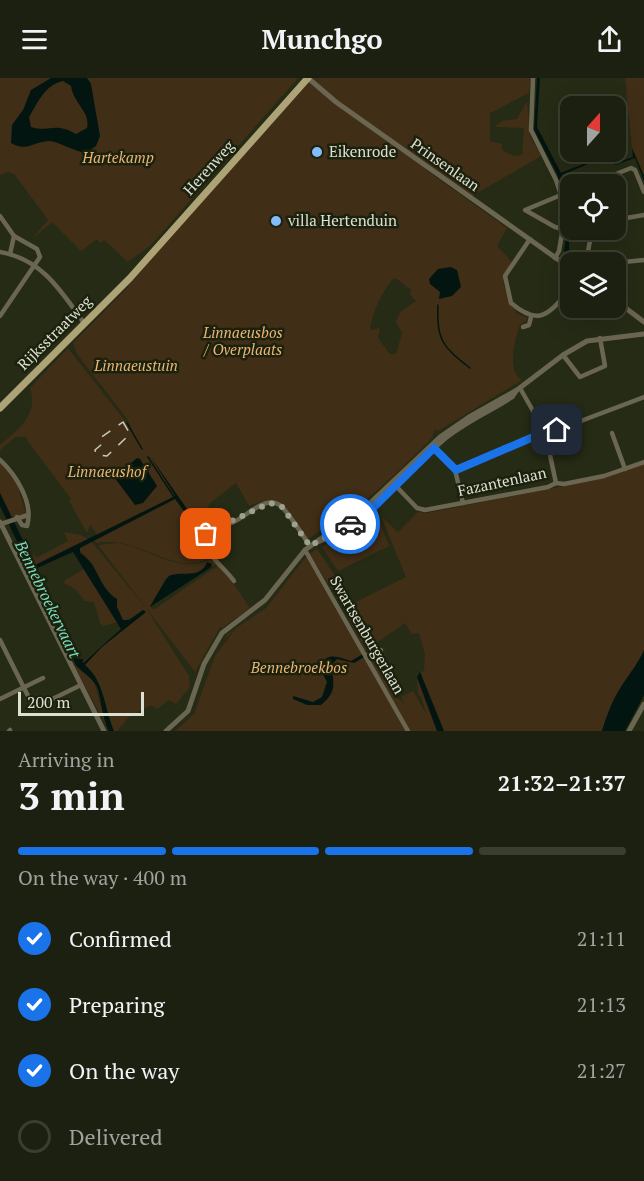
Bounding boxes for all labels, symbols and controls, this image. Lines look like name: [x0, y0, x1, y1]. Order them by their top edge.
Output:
text: Munchgo: [262, 21, 382, 57]
icon: menu: [18, 23, 51, 56]
icon: share: [593, 23, 626, 56]
north arrow: [560, 96, 626, 162]
map controls: [560, 96, 626, 318]
street label: Prinsenlaan: [407, 133, 484, 195]
street label: Herenweg: [178, 135, 239, 199]
place label: Eikenrode: [329, 141, 396, 161]
marker: Eikenrode: [310, 145, 324, 159]
park label: Hartekamp: [81, 147, 154, 167]
button: locate: [560, 174, 626, 240]
place label: villa Hertenduin: [287, 210, 397, 230]
marker: villa Hertenduin: [269, 214, 283, 228]
button: layers: [560, 252, 626, 318]
street label: Rijksstraatweg: [13, 290, 97, 374]
park label: Linnaeusbos / Overplaats: [202, 322, 283, 359]
park label: Linnaeustuin: [93, 355, 178, 375]
pin: [531, 404, 582, 455]
icon: home: [540, 413, 573, 446]
park label: Linnaeushof: [67, 461, 149, 481]
street label: Fazantenlaan: [456, 462, 548, 500]
courier: [320, 494, 380, 554]
pin: [180, 508, 231, 559]
icon: car: [334, 508, 367, 541]
icon: bag: [189, 517, 222, 550]
water label: Bennebroekervaart: [10, 536, 86, 662]
street label: Swartsenburgerlaan: [326, 572, 410, 697]
park label: Bennebroekbos: [250, 657, 347, 677]
scale bar: [18, 689, 144, 716]
text: 200 m: [27, 691, 70, 713]
text: Arriving in: [18, 746, 114, 773]
text: 21:32–21:37: [498, 768, 626, 797]
text: 3 min: [18, 769, 125, 821]
text: On the way · 400 m: [18, 864, 187, 891]
icon: check: [18, 922, 51, 955]
text: Confirmed: [69, 924, 172, 953]
text: 21:11: [577, 925, 626, 952]
icon: check: [18, 988, 51, 1021]
text: Preparing: [69, 990, 165, 1019]
text: 21:13: [577, 991, 626, 1018]
icon: check: [18, 1054, 51, 1087]
text: On the way: [69, 1056, 179, 1085]
text: 21:27: [577, 1057, 626, 1084]
text: Delivered: [69, 1122, 162, 1151]

